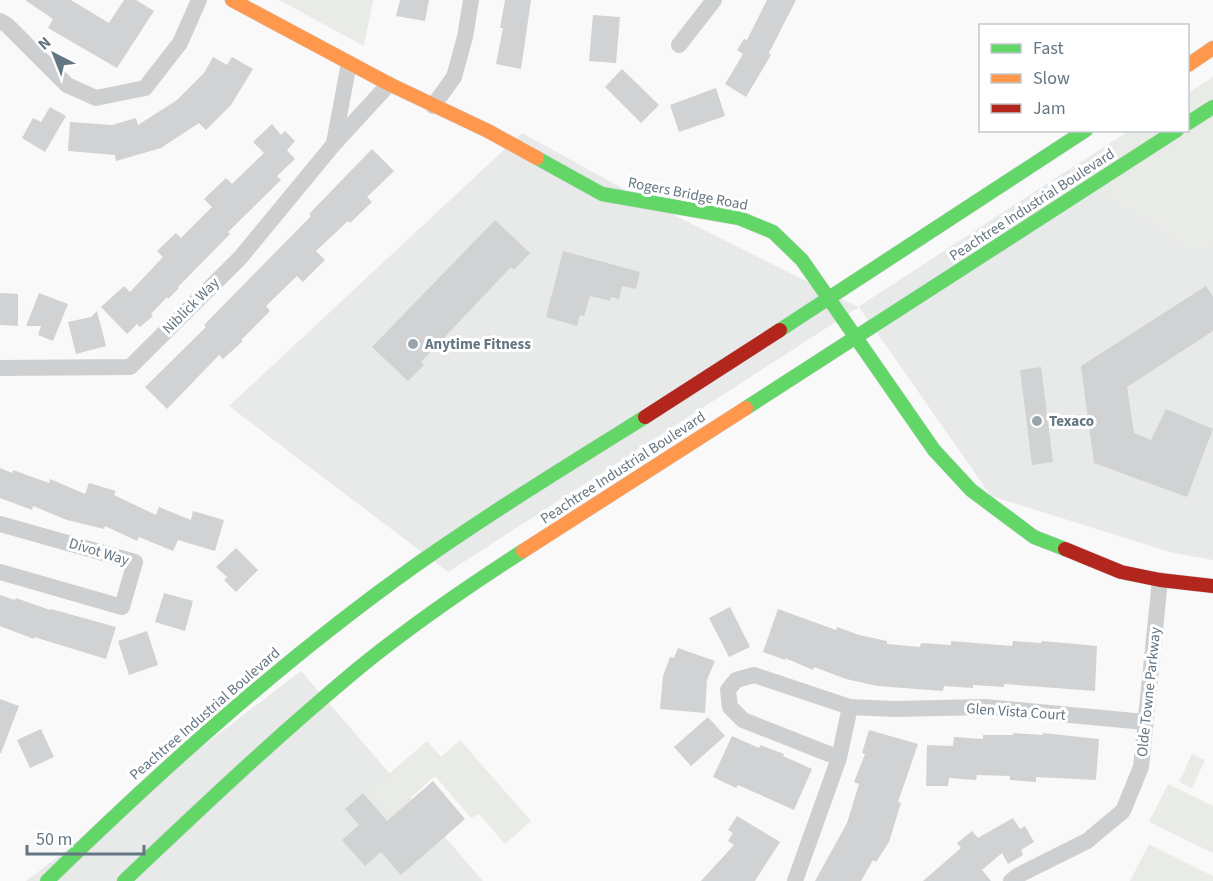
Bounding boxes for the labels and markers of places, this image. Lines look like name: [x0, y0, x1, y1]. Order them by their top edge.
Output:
place label: Anytime Fitness: [424, 334, 531, 355]
marker: Anytime Fitness: [406, 337, 420, 351]
place label: Texaco: [1049, 411, 1094, 432]
marker: Texaco: [1030, 414, 1044, 428]

